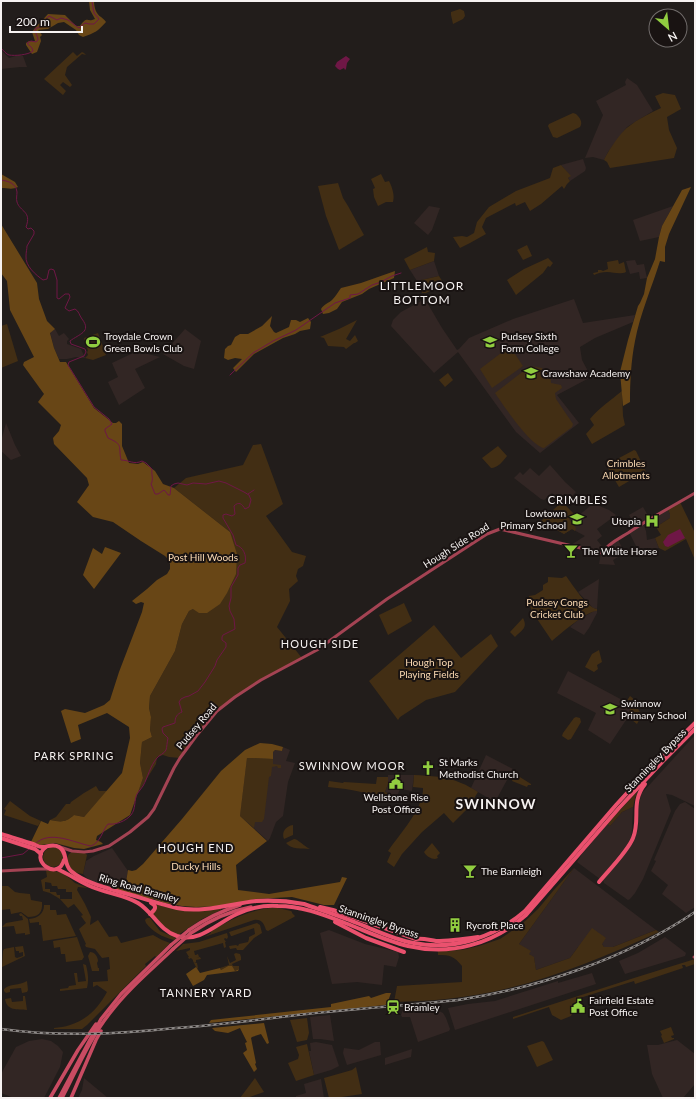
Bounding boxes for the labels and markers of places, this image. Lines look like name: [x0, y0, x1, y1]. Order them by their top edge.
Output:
place label: Troydale Crown Green Bowls Club: [104, 330, 183, 354]
place label: Pudsey Sixth Form College: [501, 330, 559, 354]
sports icon: Troydale Crown Green Bowls Club: [85, 334, 101, 350]
school or university icon: Pudsey Sixth Form College: [482, 334, 498, 350]
school or university icon: Crawshaw Academy: [523, 365, 539, 381]
place label: Crawshaw Academy: [542, 367, 631, 379]
place label: Lowtown Primary School: [500, 507, 566, 531]
school or university icon: Lowtown Primary School: [569, 511, 585, 527]
hospital icon: Utopia: [644, 513, 660, 529]
place label: Utopia: [612, 515, 641, 527]
bar icon: The White Horse: [563, 543, 579, 559]
place label: The White Horse: [582, 545, 657, 557]
place label: Swinnow Primary School: [621, 697, 687, 721]
school or university icon: Swinnow Primary School: [602, 701, 618, 717]
place label: St Marks Methodist Church: [439, 756, 518, 780]
church icon: St Marks Methodist Church: [420, 760, 436, 776]
public building icon: Wellstone Rise Post Office: [388, 774, 404, 790]
place label: Wellstone Rise Post Office: [364, 791, 428, 815]
bar icon: The Barnleigh: [462, 863, 478, 879]
place label: The Barnleigh: [481, 865, 542, 877]
building icon: Rycroft Place: [447, 917, 463, 933]
place label: Rycroft Place: [466, 919, 524, 931]
place label: Fairfield Estate Post Office: [589, 994, 654, 1018]
public building icon: Fairfield Estate Post Office: [570, 998, 586, 1014]
station icon: Bramley: [385, 999, 401, 1015]
place label: Bramley: [404, 1001, 441, 1013]

